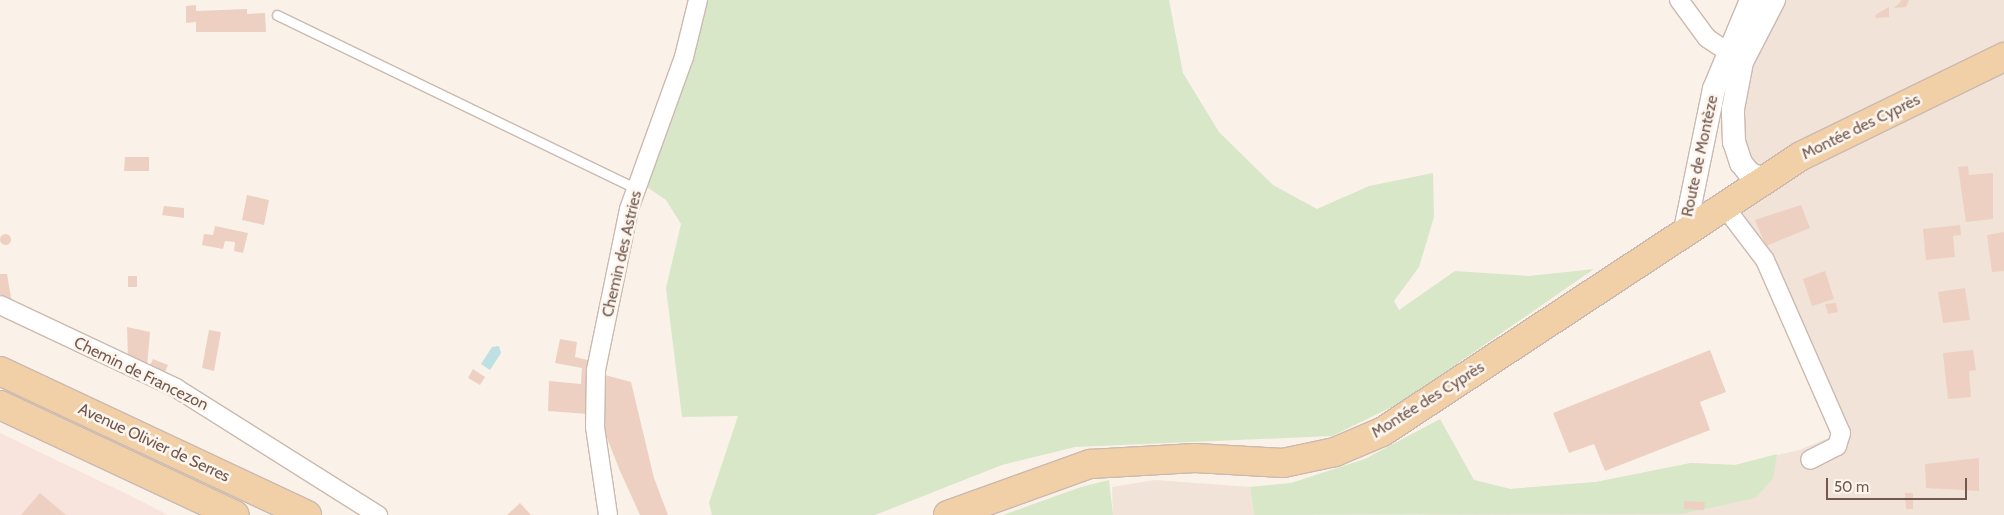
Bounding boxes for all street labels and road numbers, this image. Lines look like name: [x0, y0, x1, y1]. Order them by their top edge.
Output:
street label: Montée des Cyprès: [1799, 90, 1923, 164]
street label: Route de Montèze: [1678, 93, 1722, 219]
street label: Chemin des Astries: [598, 189, 646, 319]
street label: Chemin de Francezon: [71, 333, 211, 415]
street label: Montée des Cyprès: [1368, 358, 1488, 442]
street label: Avenue Olivier de Serres: [75, 399, 233, 487]

